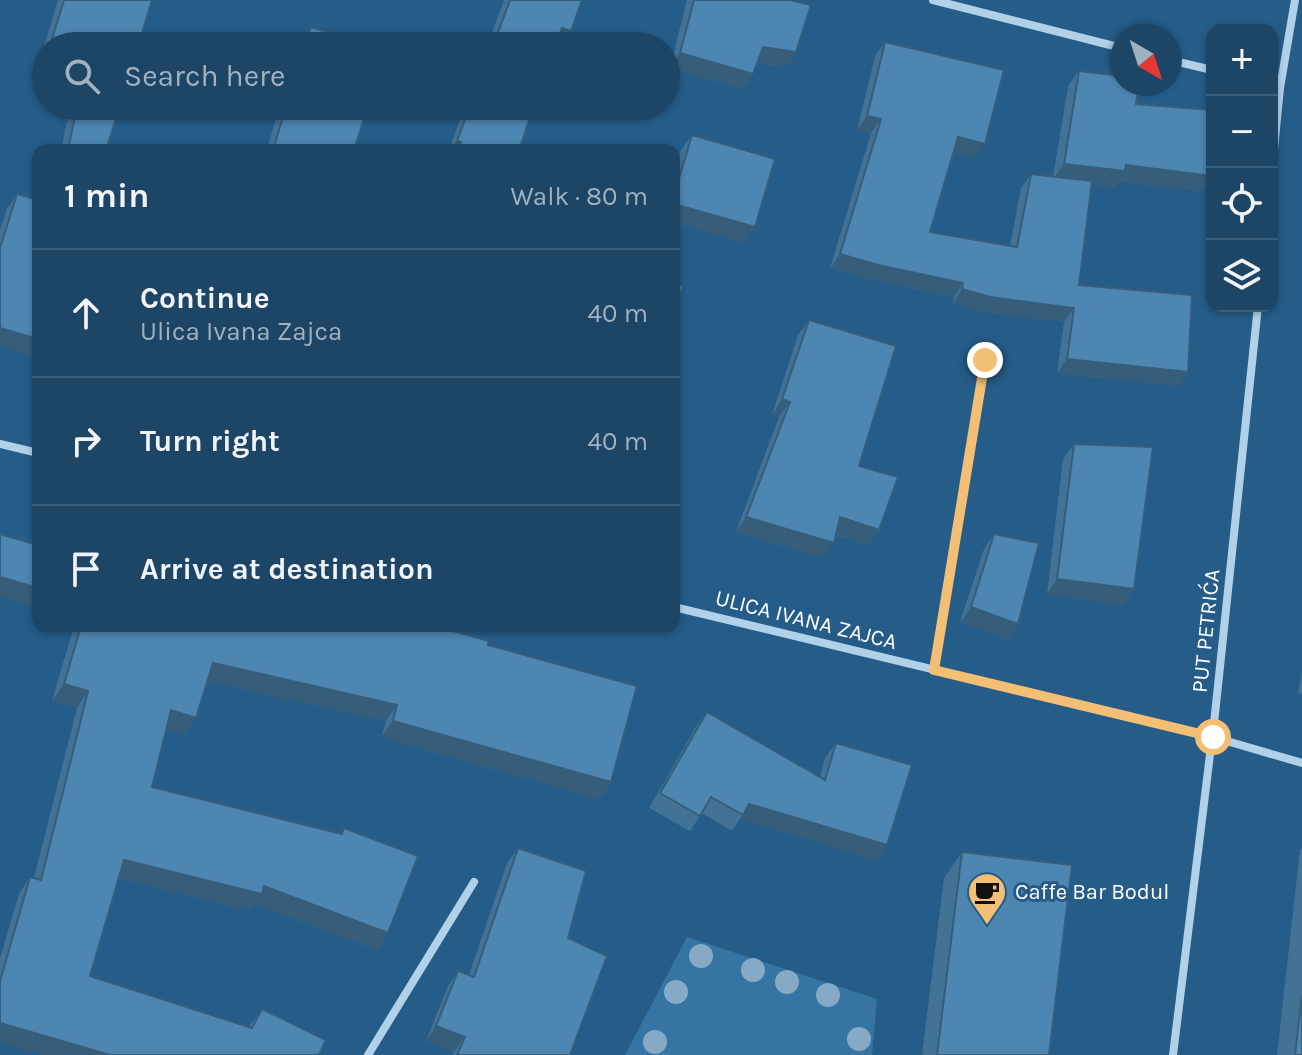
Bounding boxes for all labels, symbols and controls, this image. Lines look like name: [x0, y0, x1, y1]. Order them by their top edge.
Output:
north arrow: [1110, 24, 1182, 96]
map controls: [1206, 24, 1278, 312]
button: +: [1206, 24, 1278, 96]
search box: [32, 32, 680, 120]
icon: search: [60, 54, 104, 98]
text: Search here: [124, 58, 285, 94]
button: −: [1206, 96, 1278, 168]
button: locate: [1206, 168, 1278, 240]
text: 1 min: [64, 176, 149, 216]
text: Walk · 80 m: [510, 181, 648, 212]
button: layers: [1206, 240, 1278, 312]
text: Continue: [140, 280, 270, 316]
icon: ahead: [64, 291, 108, 335]
text: 40 m: [588, 298, 648, 329]
text: Ulica Ivana Zajca: [140, 316, 342, 347]
route end: [967, 342, 1003, 378]
icon: right: [64, 419, 108, 463]
text: Turn right: [140, 423, 280, 459]
text: 40 m: [588, 426, 648, 457]
icon: arrive: [64, 547, 108, 591]
text: Arrive at destination: [140, 551, 434, 587]
street label: PUT PETRIĆA: [1186, 567, 1225, 694]
street label: ULICA IVANA ZAJCA: [713, 585, 900, 655]
route start: [1195, 719, 1231, 755]
cafe icon: Caffe Bar Bodul: [966, 871, 1008, 926]
place label: Caffe Bar Bodul: [1015, 879, 1169, 905]

